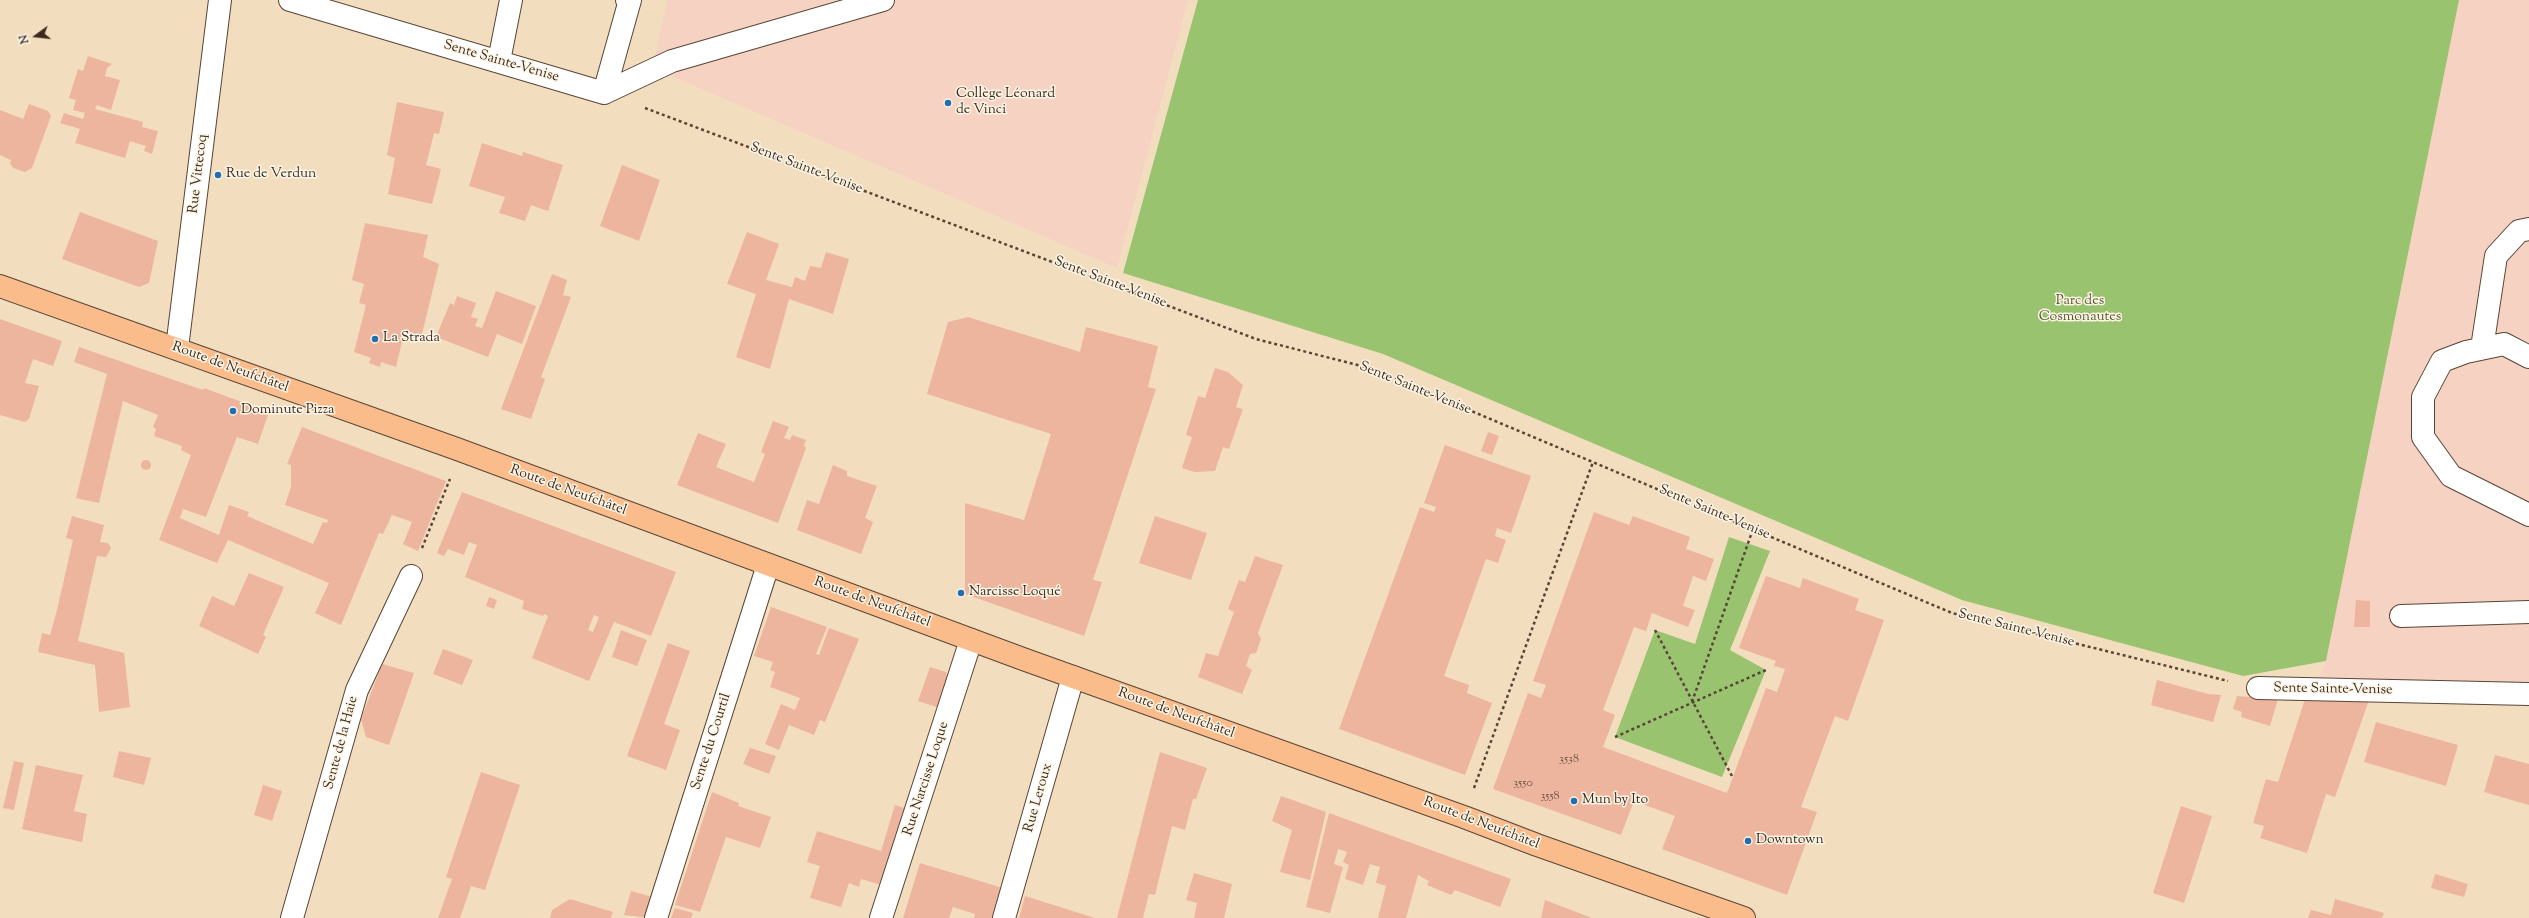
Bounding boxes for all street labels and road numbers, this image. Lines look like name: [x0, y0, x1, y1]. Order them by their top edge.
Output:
street label: Sente Sainte-Venise: [441, 37, 561, 87]
street label: Rue Vittecoq: [186, 134, 212, 214]
street label: Sente Sainte-Venise: [747, 140, 865, 198]
street label: Sente Sainte-Venise: [1051, 254, 1169, 312]
street label: Route de Neufchâtel: [169, 339, 291, 397]
street label: Sente Sainte-Venise: [1357, 359, 1473, 419]
street label: Route de Neufchâtel: [507, 462, 629, 520]
street label: Sente Sainte-Venise: [1656, 482, 1772, 544]
street label: Route de Neufchâtel: [811, 574, 933, 632]
street label: Sente Sainte-Venise: [1956, 606, 2076, 652]
street label: Sente Sainte-Venise: [2273, 681, 2393, 699]
street label: Route de Neufchâtel: [1115, 685, 1237, 743]
street label: Sente du Courtil: [688, 692, 736, 792]
street label: Sente de la Haie: [321, 695, 363, 791]
street label: Rue Narcisse Loque: [901, 720, 953, 838]
street label: Rue Leroux: [1021, 762, 1057, 834]
street label: Route de Neufchâtel: [1421, 794, 1541, 854]

